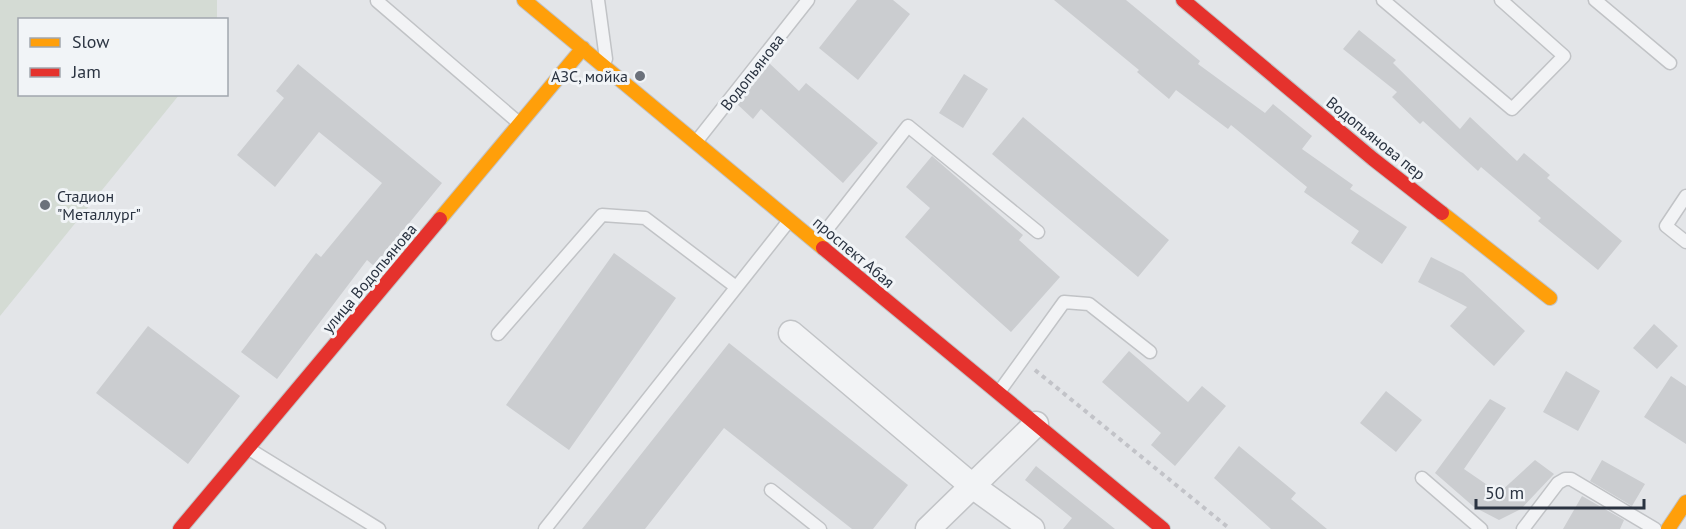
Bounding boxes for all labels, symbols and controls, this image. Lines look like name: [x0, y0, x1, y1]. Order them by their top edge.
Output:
legend: [18, 18, 228, 96]
text: Slow: [72, 30, 110, 53]
street label: Водопьянова: [716, 30, 788, 114]
text: Jam: [71, 60, 101, 83]
place label: АЗС, мойка: [551, 66, 628, 86]
marker: АЗС, мойка: [633, 69, 647, 83]
street label: Водопьянова пер: [1323, 92, 1429, 184]
place label: Стадион "Металлург": [57, 186, 141, 224]
marker: Стадион "Металлург": [38, 198, 52, 212]
street label: проспект Абая: [809, 212, 899, 292]
street label: улица Водопьянова: [317, 219, 421, 337]
scale bar: [1476, 472, 1644, 510]
text: 50 m: [1485, 481, 1524, 504]

